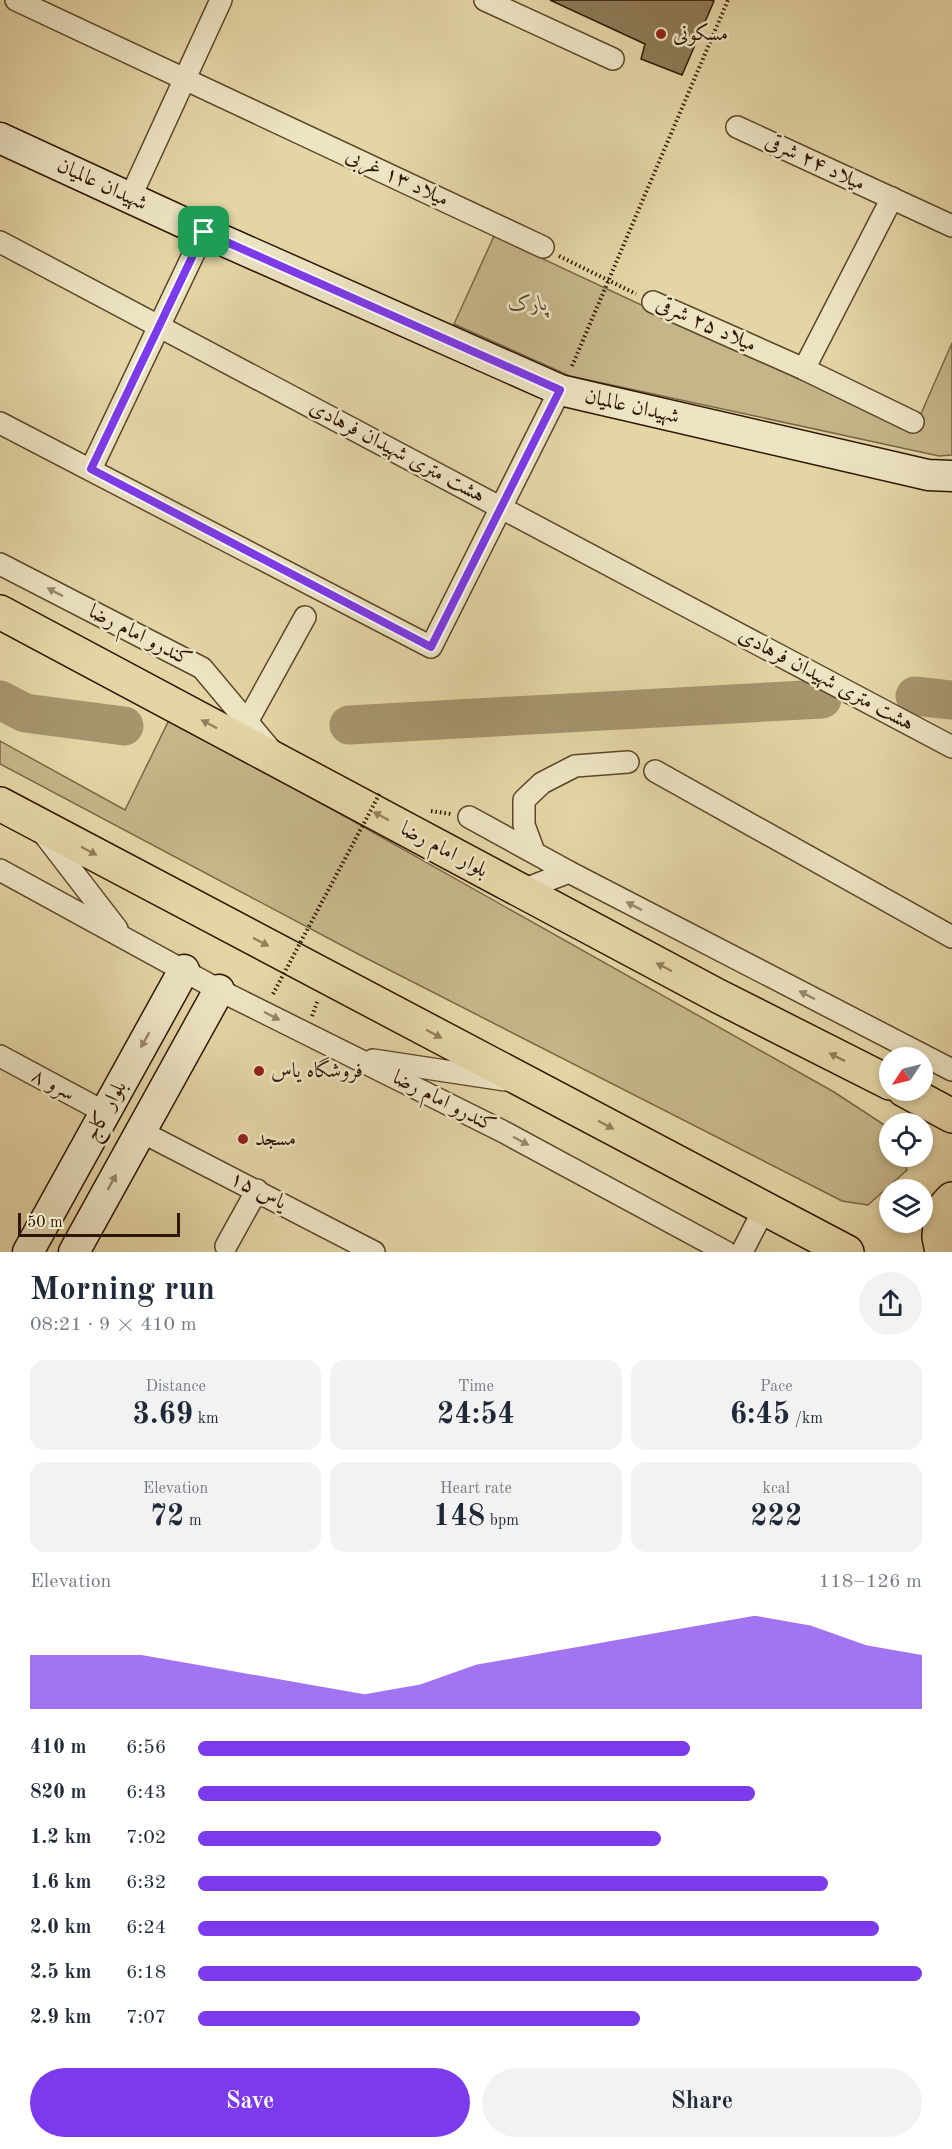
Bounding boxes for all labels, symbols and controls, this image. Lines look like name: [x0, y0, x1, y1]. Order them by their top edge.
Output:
place label: مسکونی: [673, 22, 728, 46]
marker: مسکونی: [654, 27, 668, 41]
street label: میلاد ۲۴ شرقی: [761, 130, 869, 197]
street label: میلاد ۱۳ غربی: [341, 145, 452, 214]
street label: شهیدان عالمیان: [53, 155, 150, 217]
pin: [178, 206, 229, 257]
icon: arrive: [187, 215, 220, 248]
park label: پارک: [508, 293, 550, 318]
street label: میلاد ۲۵ شرقی: [652, 293, 760, 358]
street label: شهیدان عالمیان: [582, 386, 681, 430]
street label: هشت متری شهیدان فرهادی: [305, 397, 488, 509]
one-way arrow: [47, 587, 64, 597]
street label: کندرو امام رضا: [82, 601, 195, 676]
street label: هشت متری شهیدان فرهادی: [734, 625, 917, 737]
one-way arrow: [200, 719, 217, 729]
one-way arrow: [372, 811, 389, 821]
street label: بلوار امام رضا: [394, 818, 491, 887]
one-way arrow: [81, 846, 98, 856]
one-way arrow: [625, 901, 642, 910]
one-way arrow: [253, 937, 270, 947]
one-way arrow: [655, 962, 672, 972]
one-way arrow: [798, 990, 815, 1000]
one-way arrow: [263, 1011, 280, 1021]
one-way arrow: [425, 1029, 442, 1038]
one-way arrow: [140, 1032, 150, 1049]
north arrow: [879, 1047, 933, 1101]
map controls: [879, 1047, 933, 1233]
one-way arrow: [829, 1052, 846, 1061]
place label: فروشگاه یاس: [271, 1057, 363, 1083]
marker: فروشگاه یاس: [252, 1064, 266, 1078]
street label: سرو ۸: [27, 1065, 78, 1107]
street label: کندرو امام رضا: [386, 1067, 499, 1142]
street label: بلوار کاج: [80, 1077, 137, 1148]
button: locate: [879, 1113, 933, 1167]
one-way arrow: [598, 1120, 615, 1130]
place label: مسجد: [255, 1129, 296, 1150]
marker: مسجد: [236, 1132, 250, 1146]
one-way arrow: [513, 1136, 530, 1146]
street label: یاس ۱۵: [226, 1168, 290, 1215]
one-way arrow: [107, 1173, 117, 1190]
button: layers: [879, 1179, 933, 1233]
scale bar: [18, 1210, 180, 1238]
text: 50 m: [27, 1215, 63, 1231]
button: share: [859, 1272, 922, 1335]
text: Morning run: [30, 1274, 215, 1307]
text: 08:21 · 9 × 410 m: [30, 1315, 197, 1335]
text: Distance: [146, 1379, 206, 1395]
text: Time: [458, 1379, 494, 1395]
text: Pace: [760, 1379, 793, 1395]
text: 3.69: [133, 1400, 193, 1430]
text: 24:54: [437, 1400, 515, 1430]
text: 6:45: [730, 1400, 790, 1430]
text: km: [193, 1411, 219, 1427]
text: /km: [790, 1411, 823, 1427]
text: Elevation: [143, 1481, 208, 1497]
text: Heart rate: [440, 1481, 512, 1497]
text: kcal: [763, 1481, 790, 1497]
text: 72: [150, 1502, 184, 1532]
text: 148: [433, 1502, 485, 1532]
text: 222: [750, 1502, 802, 1532]
text: m: [184, 1513, 202, 1529]
text: bpm: [485, 1513, 519, 1529]
text: Elevation: [30, 1572, 111, 1592]
text: 118–126 m: [819, 1572, 922, 1592]
text: 410 m: [30, 1738, 86, 1758]
text: 6:56: [126, 1738, 166, 1758]
text: 820 m: [30, 1783, 86, 1803]
text: 6:43: [126, 1783, 166, 1803]
text: 1.2 km: [30, 1828, 92, 1848]
text: 7:02: [126, 1828, 166, 1848]
text: 1.6 km: [30, 1873, 92, 1893]
text: 6:32: [126, 1873, 166, 1893]
text: 2.0 km: [30, 1918, 92, 1938]
text: 6:24: [126, 1918, 166, 1938]
text: 2.5 km: [30, 1963, 92, 1983]
text: 6:18: [126, 1963, 166, 1983]
text: 2.9 km: [30, 2008, 92, 2028]
text: 7:07: [126, 2008, 166, 2028]
button: Save: [30, 2068, 470, 2137]
button: Share: [482, 2068, 922, 2137]

